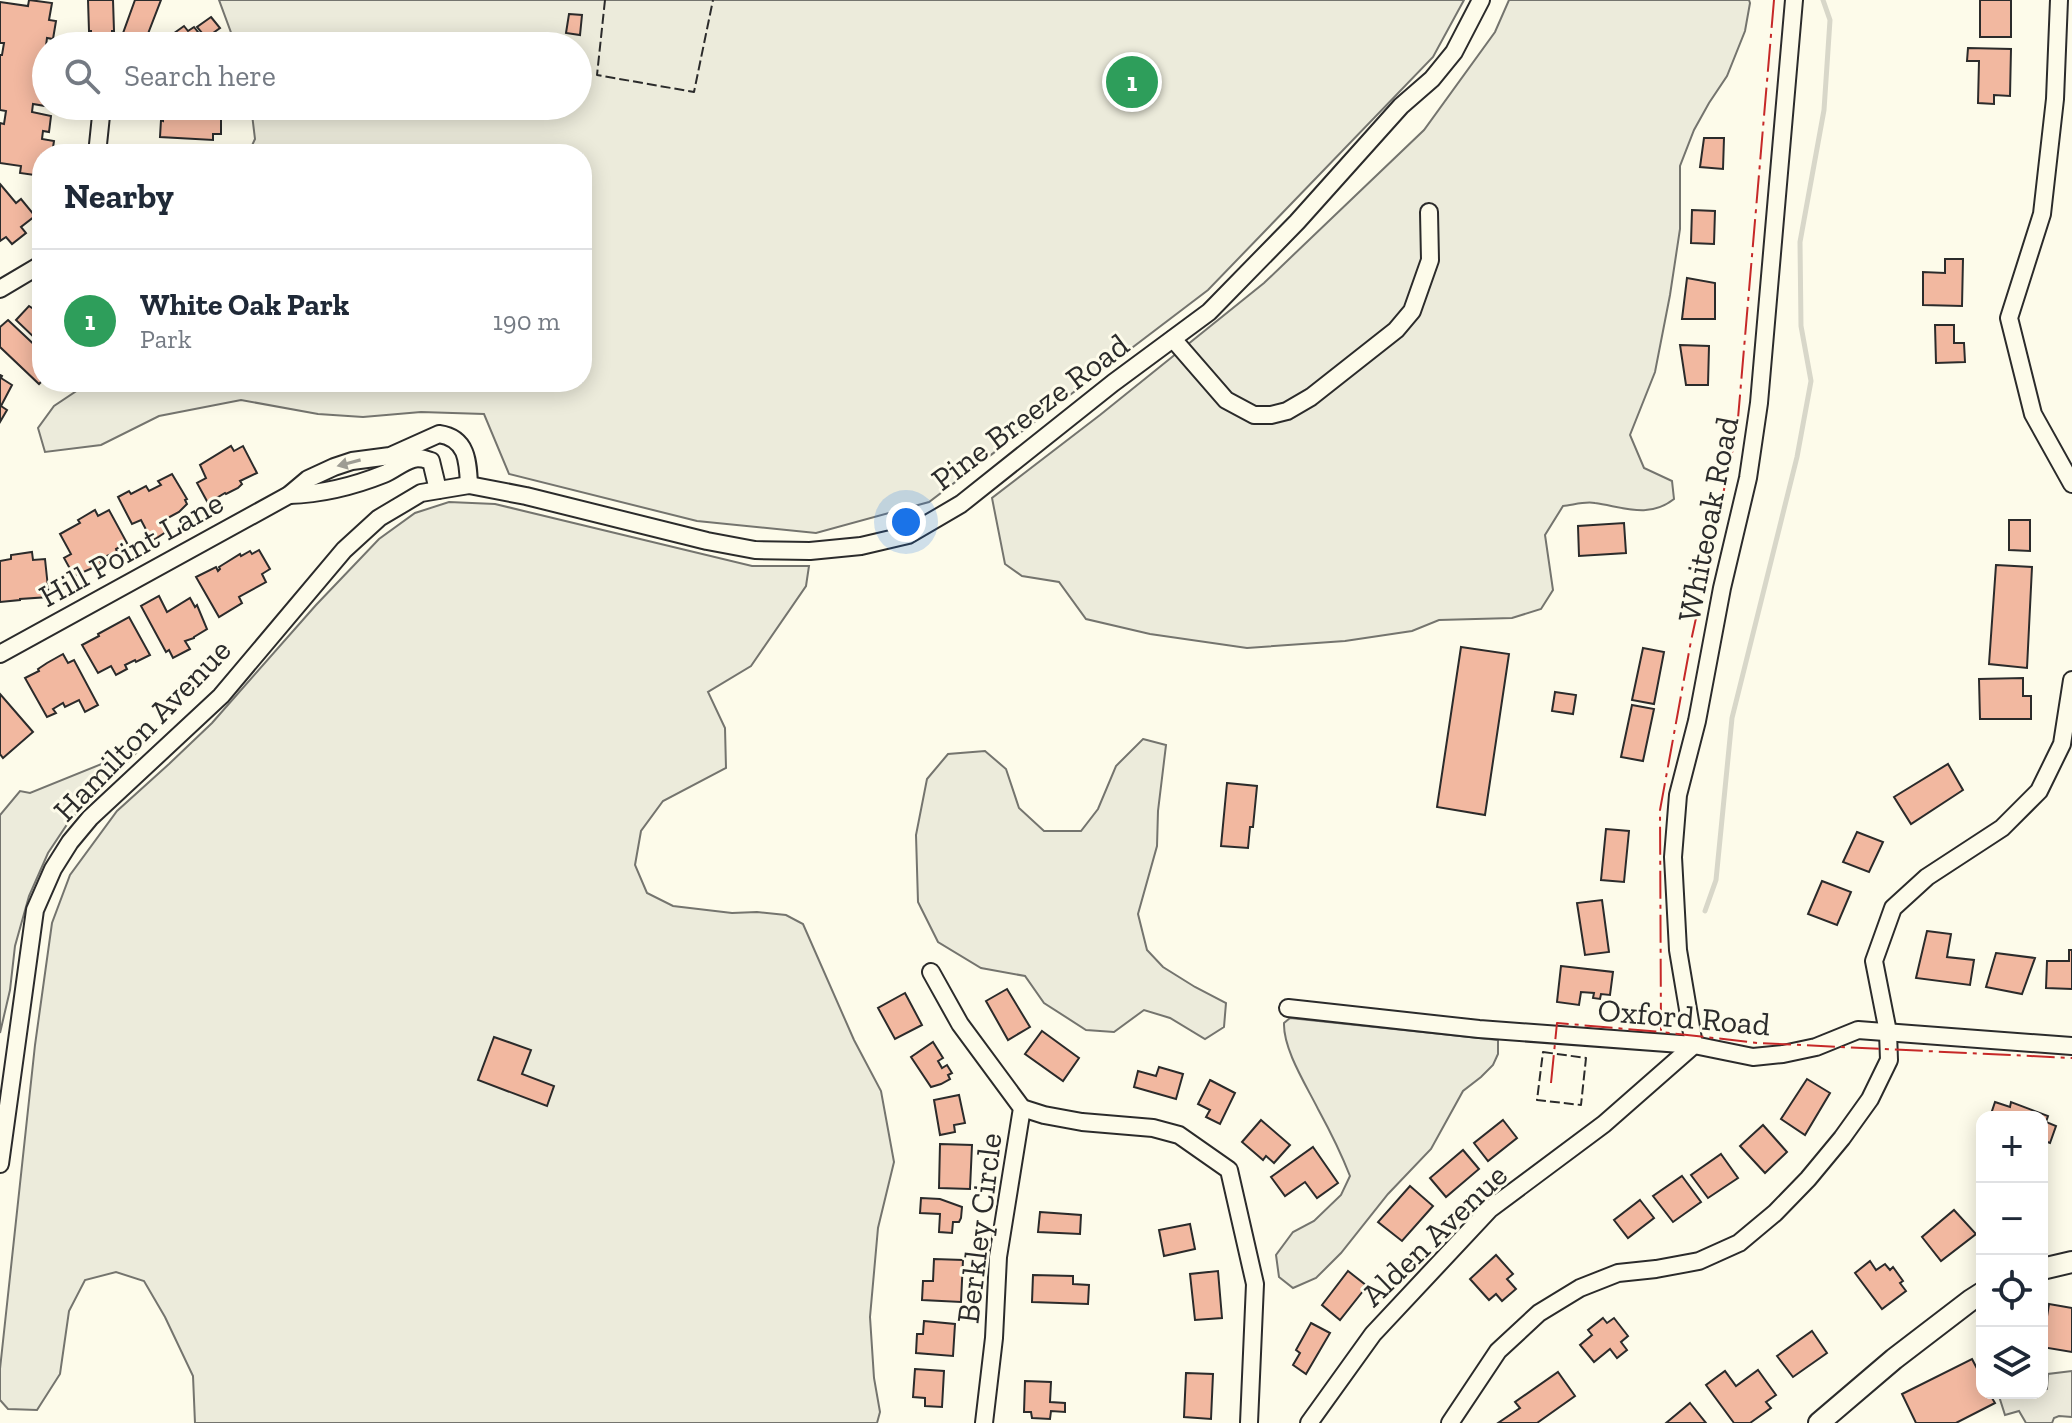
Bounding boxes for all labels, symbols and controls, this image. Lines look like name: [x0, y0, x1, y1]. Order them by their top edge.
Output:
search box: [32, 32, 592, 120]
pin: 1: [1106, 52, 1158, 112]
icon: search: [60, 54, 104, 98]
text: Search here: [124, 58, 276, 94]
text: Nearby: [64, 176, 174, 217]
text: White Oak Park: [140, 287, 349, 323]
text: 1: [85, 305, 95, 337]
text: 190 m: [493, 305, 560, 337]
text: Park: [140, 323, 192, 355]
street label: Pine Breeze Road: [924, 325, 1136, 498]
street label: Whiteoak Road: [1669, 413, 1747, 625]
one-way arrow: [336, 458, 361, 470]
street label: Hill Point Lane: [32, 483, 230, 615]
your location: [886, 502, 926, 542]
street label: Hamilton Avenue: [45, 631, 239, 829]
street label: Oxford Road: [1596, 991, 1772, 1044]
map controls: [1976, 1111, 2048, 1399]
button: +: [1976, 1111, 2048, 1183]
street label: Berkley Circle: [948, 1131, 1010, 1325]
street label: Alden Avenue: [1353, 1156, 1515, 1314]
button: −: [1976, 1183, 2048, 1255]
button: locate: [1976, 1255, 2048, 1327]
button: layers: [1976, 1327, 2048, 1399]

